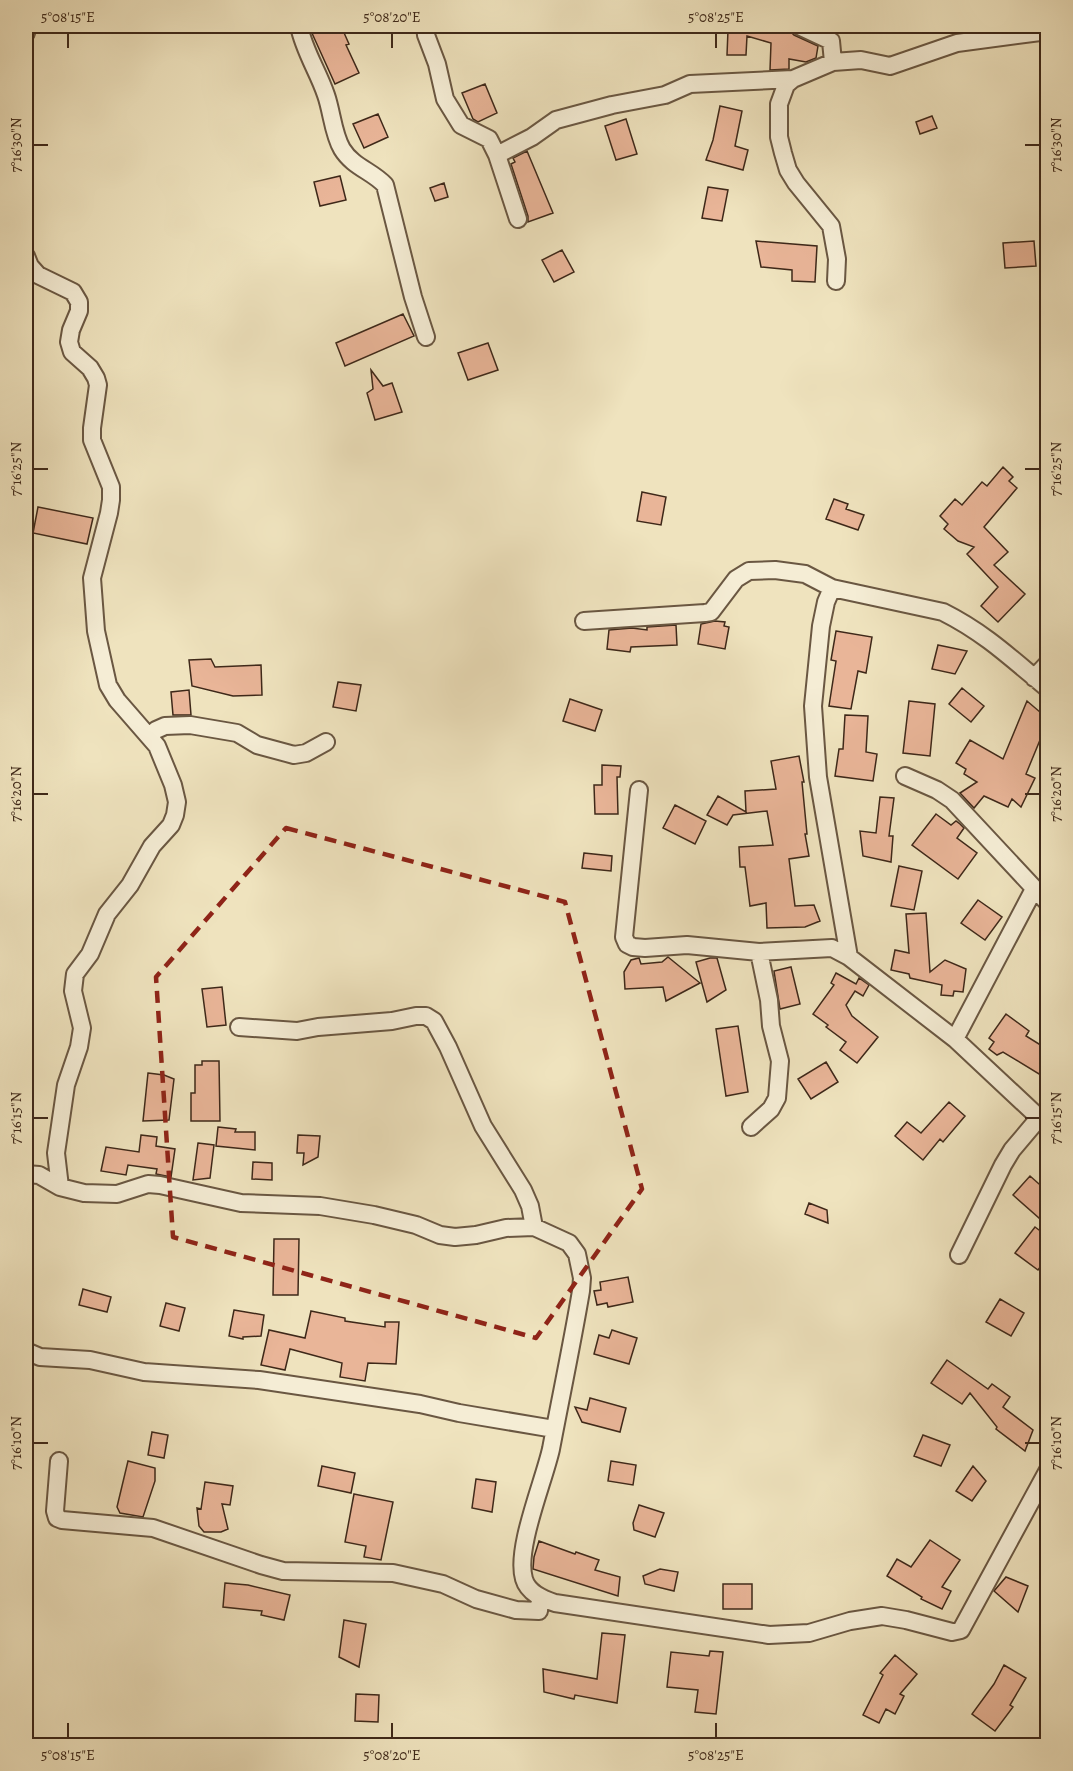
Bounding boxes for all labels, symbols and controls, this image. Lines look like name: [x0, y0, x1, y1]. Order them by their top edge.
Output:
text: 5°08'15"E: [41, 7, 95, 27]
text: 5°08'20"E: [363, 7, 421, 27]
text: 5°08'25"E: [688, 7, 744, 27]
text: 7°16'30"N: [6, 117, 26, 173]
text: 7°16'30"N: [1046, 117, 1066, 173]
text: 7°16'25"N: [6, 442, 26, 496]
text: 7°16'25"N: [1046, 442, 1066, 496]
text: 7°16'20"N: [6, 766, 26, 822]
text: 7°16'20"N: [1046, 766, 1066, 822]
text: 7°16'15"N: [6, 1092, 26, 1144]
text: 7°16'15"N: [1046, 1092, 1066, 1144]
text: 7°16'10"N: [6, 1416, 26, 1470]
text: 7°16'10"N: [1046, 1416, 1066, 1470]
text: 5°08'15"E: [41, 1745, 95, 1765]
text: 5°08'20"E: [363, 1745, 421, 1765]
text: 5°08'25"E: [688, 1745, 744, 1765]

